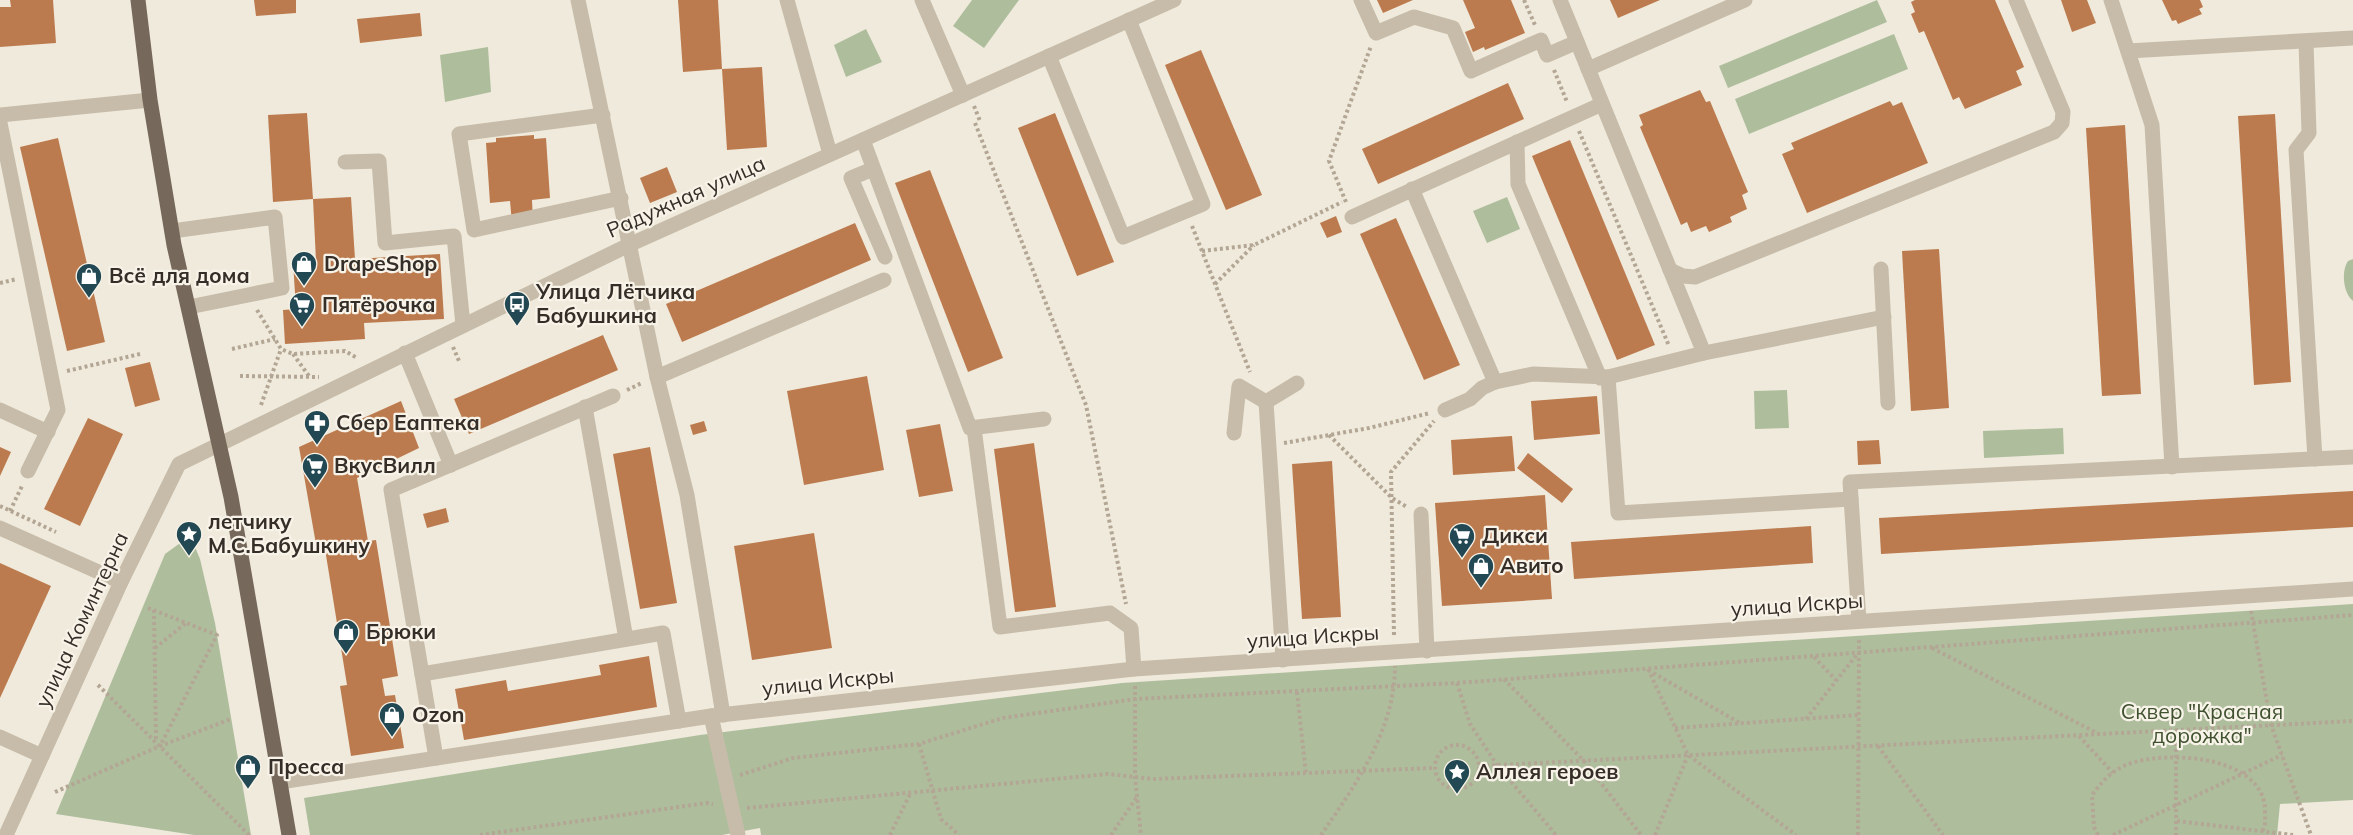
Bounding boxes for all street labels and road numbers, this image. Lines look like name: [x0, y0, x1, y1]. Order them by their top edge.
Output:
street label: Радужная улица: [602, 149, 769, 243]
street label: улица Коминтерна: [29, 528, 133, 712]
street label: улица Искры: [1730, 586, 1864, 622]
street label: улица Искры: [1246, 618, 1380, 654]
street label: улица Искры: [761, 661, 895, 701]

